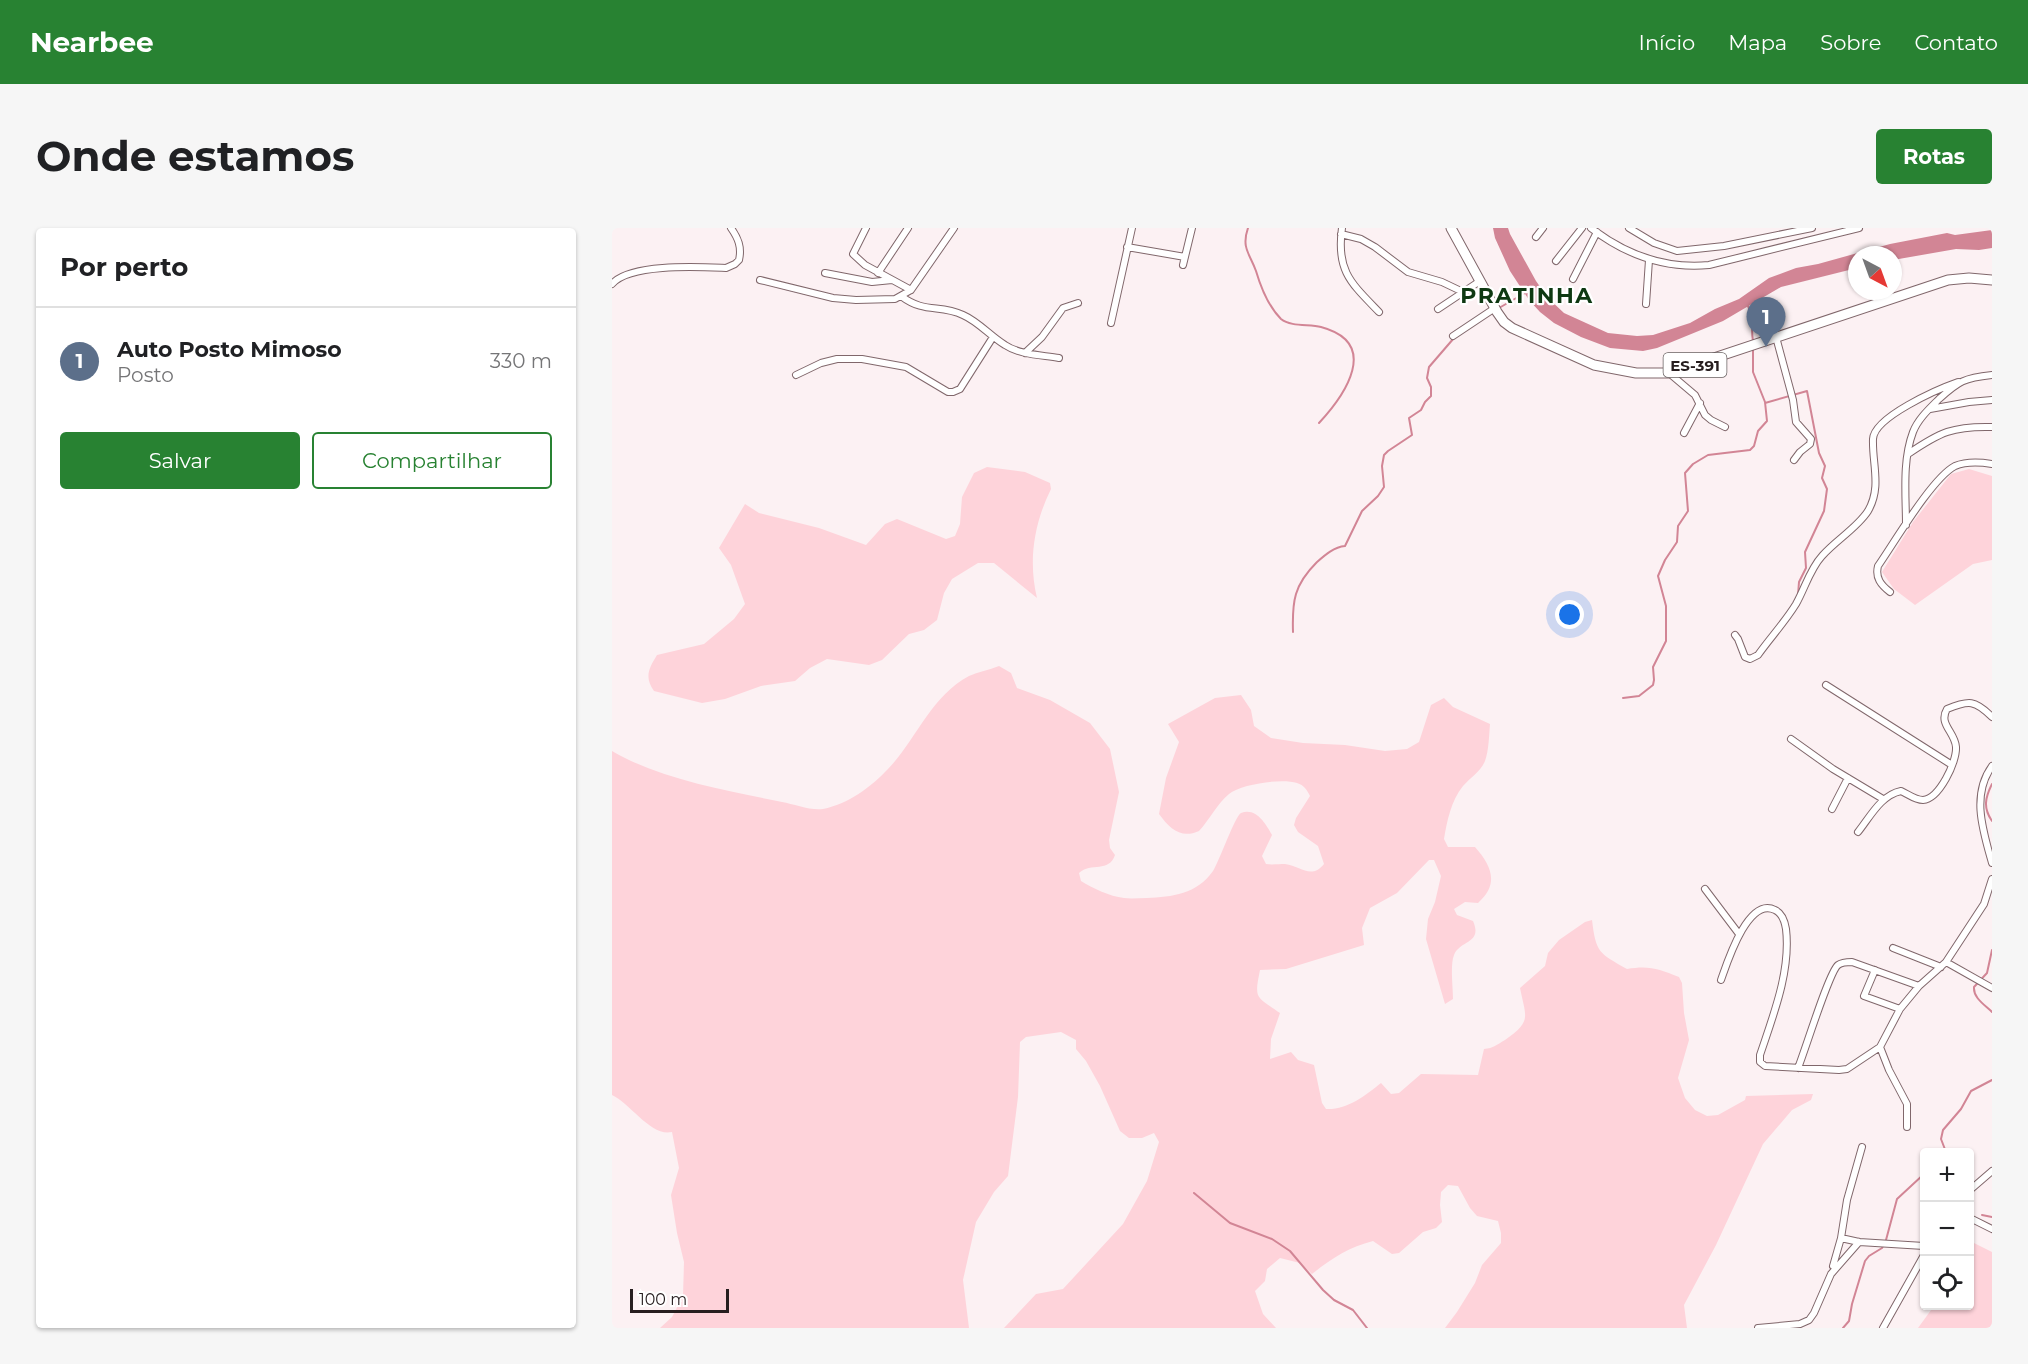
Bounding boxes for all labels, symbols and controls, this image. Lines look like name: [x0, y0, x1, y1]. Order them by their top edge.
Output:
text: Nearbee: [30, 25, 154, 59]
text: Início: [1639, 30, 1695, 55]
text: Mapa: [1728, 30, 1787, 55]
text: Sobre: [1820, 30, 1881, 55]
text: Contato: [1914, 30, 1998, 55]
button: Rotas: [1876, 129, 1992, 184]
text: Onde estamos: [36, 130, 354, 182]
north arrow: [1848, 246, 1902, 300]
text: Por perto: [60, 251, 188, 283]
district label: PRATINHA: [1460, 282, 1594, 309]
pin: 1: [1746, 298, 1786, 347]
text: Auto Posto Mimoso: [117, 336, 342, 363]
text: 1: [76, 349, 83, 373]
text: 330 m: [490, 349, 552, 373]
road number: ES-391: [1664, 353, 1726, 377]
text: Posto: [117, 363, 174, 387]
button: Salvar: [60, 432, 300, 489]
button: Compartilhar: [312, 432, 552, 489]
your location: [1555, 600, 1584, 629]
map controls: [1920, 1148, 1974, 1310]
button: +: [1920, 1148, 1974, 1202]
button: −: [1920, 1202, 1974, 1256]
button: locate: [1920, 1256, 1974, 1310]
scale bar: [630, 1286, 729, 1314]
text: 100 m: [639, 1290, 687, 1309]

